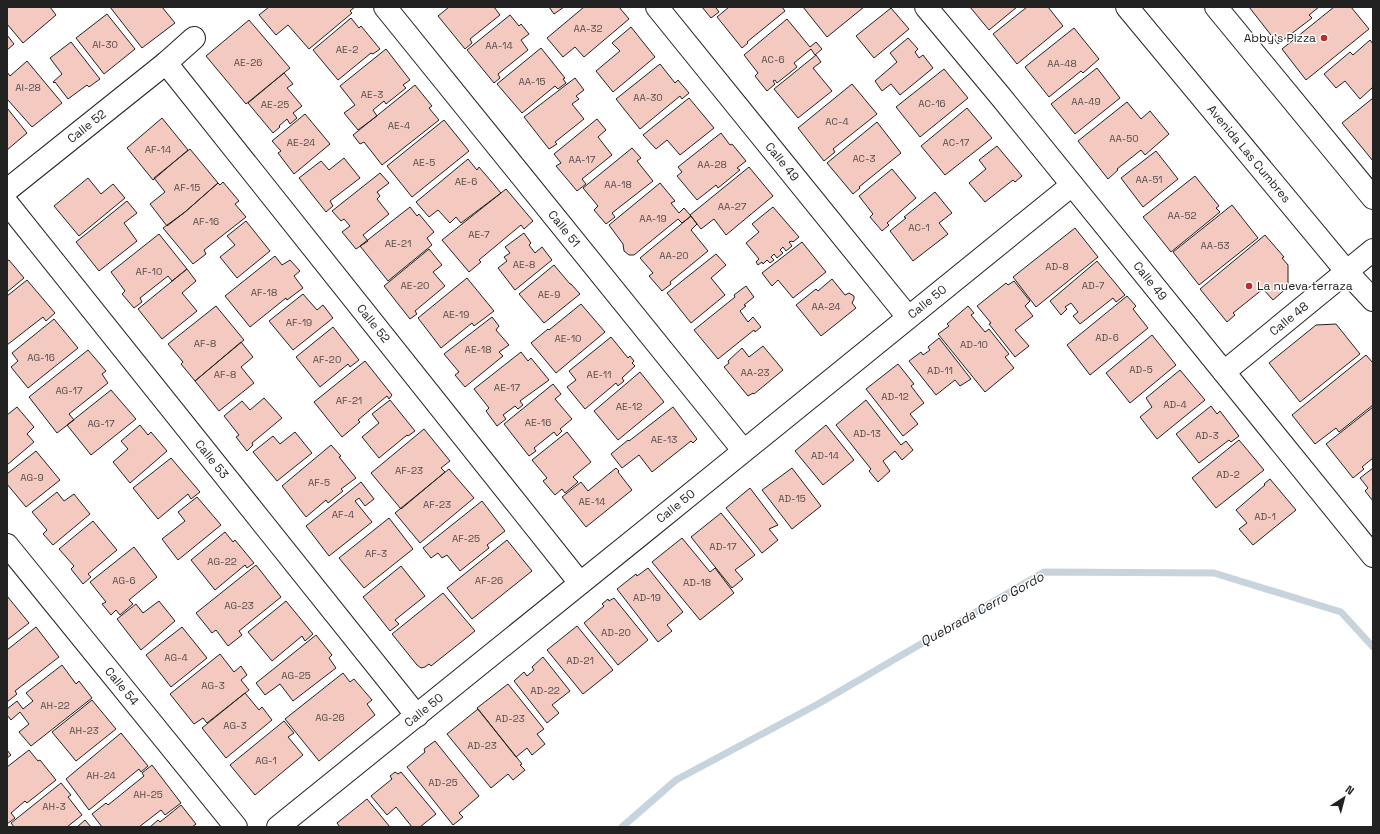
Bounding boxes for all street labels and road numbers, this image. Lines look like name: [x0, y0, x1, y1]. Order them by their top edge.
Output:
street label: Avenida Las Cumbres: [1204, 102, 1294, 206]
street label: Calle 52: [64, 106, 109, 147]
street label: Calle 49: [762, 139, 803, 184]
street label: Calle 51: [544, 207, 584, 250]
street label: Calle 49: [1130, 258, 1171, 304]
street label: Calle 50: [904, 281, 950, 322]
street label: Calle 48: [1266, 298, 1312, 339]
street label: Calle 52: [353, 301, 394, 346]
street label: Calle 53: [191, 437, 232, 482]
street label: Calle 50: [653, 486, 698, 527]
street label: Calle 54: [101, 664, 143, 709]
street label: Calle 50: [401, 690, 447, 731]

